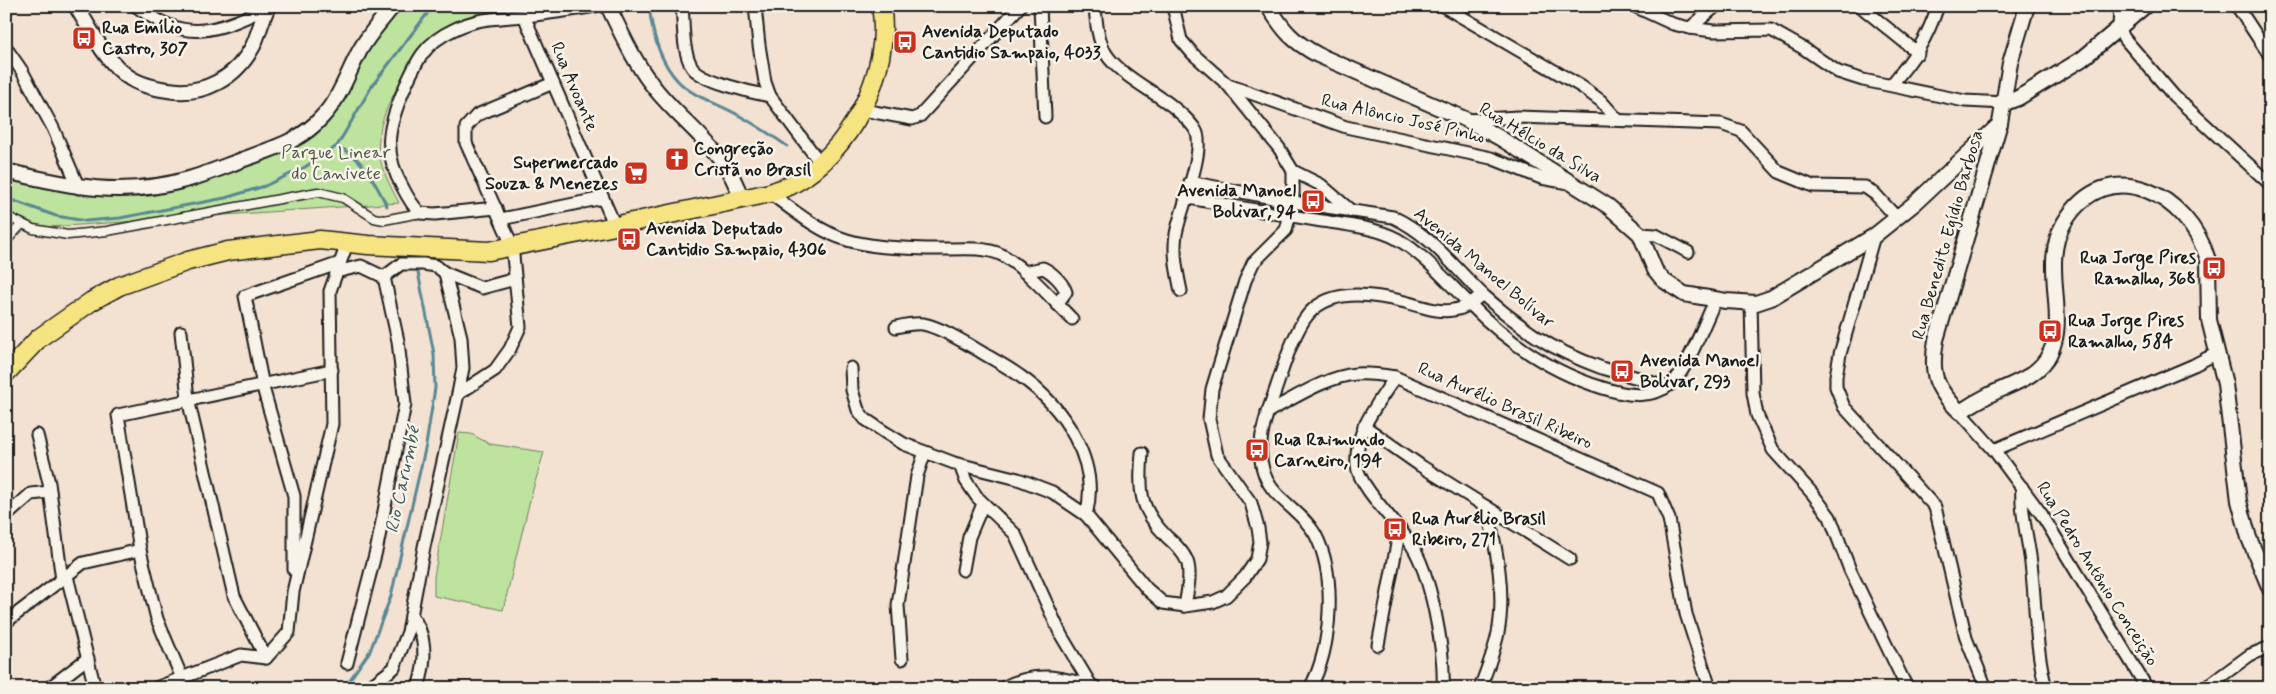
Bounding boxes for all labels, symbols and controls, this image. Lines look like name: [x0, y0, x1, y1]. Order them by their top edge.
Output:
place label: Rua Emílio Castro, 307: [102, 16, 188, 61]
place label: Avenida Deputado Cantidio Sampaio, 4033: [922, 20, 1101, 65]
bus stop icon: Rua Emílio Castro, 307: [71, 25, 97, 51]
bus stop icon: Avenida Deputado Cantidio Sampaio, 4033: [892, 29, 918, 55]
street label: Rua Avoante: [544, 38, 604, 136]
street label: Rua Alôncio José Pinho: [1319, 88, 1487, 150]
street label: Rua Hélcio da Silva: [1474, 97, 1606, 189]
street label: Rua Benedito Egídio Barbosa: [1907, 127, 1989, 343]
place label: Congreção Cristã no Brasil: [694, 137, 812, 182]
park label: Parque Linear do Canivete: [281, 141, 391, 186]
church icon: Congreção Cristã no Brasil: [664, 146, 690, 172]
place label: Supermercado Souza & Menezes: [485, 151, 618, 196]
supermarket icon: Supermercado Souza & Menezes: [623, 160, 649, 186]
place label: Avenida Manoel Bolivar, 94: [1177, 179, 1296, 224]
bus stop icon: Avenida Manoel Bolivar, 94: [1300, 188, 1326, 214]
street label: Avenida Manoel Bolívar: [1409, 202, 1560, 334]
place label: Avenida Deputado Cantidio Sampaio, 4306: [646, 217, 826, 262]
bus stop icon: Avenida Deputado Cantidio Sampaio, 4306: [616, 226, 642, 252]
place label: Rua Jorge Pires Ramalho, 368: [2080, 246, 2196, 291]
bus stop icon: Rua Jorge Pires Ramalho, 368: [2201, 255, 2227, 281]
place label: Rua Jorge Pires Ramalho, 584: [2068, 309, 2184, 354]
bus stop icon: Rua Jorge Pires Ramalho, 584: [2037, 318, 2063, 344]
place label: Avenida Manoel Bolivar, 293: [1640, 349, 1759, 394]
street label: Rua Aurélio Brasil Ribeiro: [1414, 357, 1596, 455]
bus stop icon: Avenida Manoel Bolivar, 293: [1609, 358, 1635, 384]
water label: Rio Carumbé: [380, 422, 427, 536]
place label: Rua Raimundo Carneiro, 194: [1274, 428, 1385, 473]
bus stop icon: Rua Raimundo Carneiro, 194: [1244, 437, 1270, 463]
street label: Rua Pedro Antônio Conceição: [2030, 477, 2164, 671]
place label: Rua Aurélio Brasil Ribeiro, 271: [1412, 507, 1546, 552]
bus stop icon: Rua Aurélio Brasil Ribeiro, 271: [1382, 516, 1408, 542]

